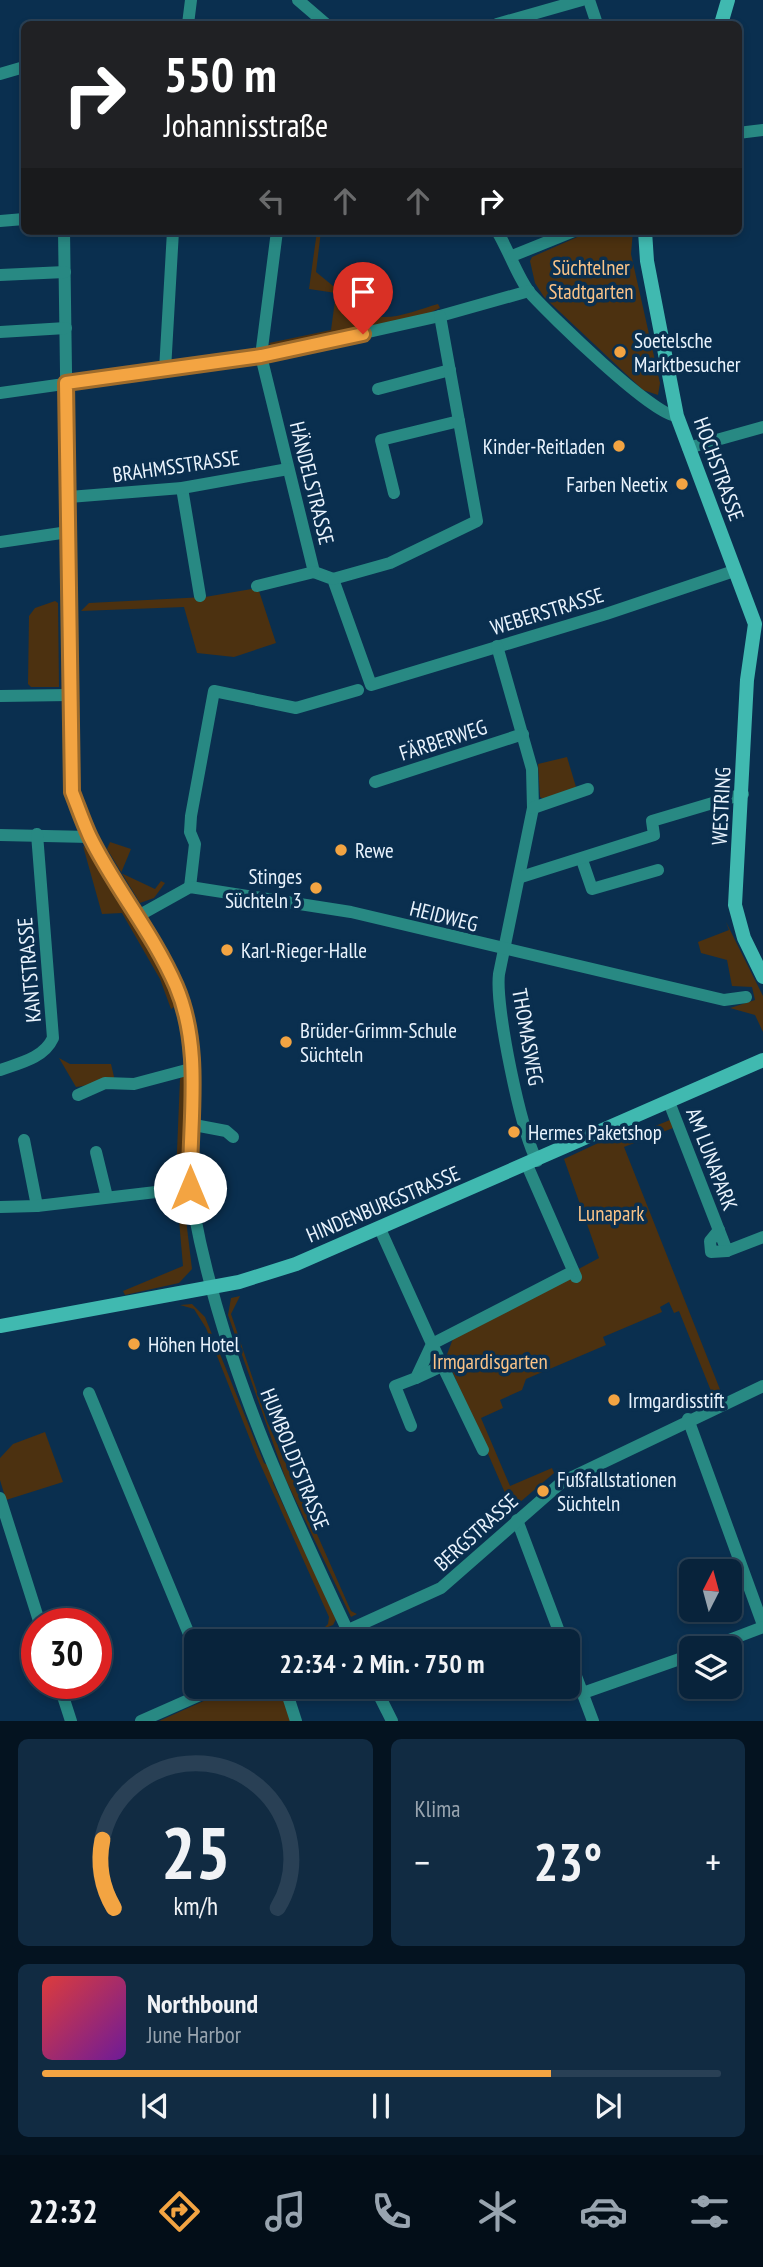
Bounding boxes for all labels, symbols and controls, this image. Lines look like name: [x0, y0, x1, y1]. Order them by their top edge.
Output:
text: 550 m: [164, 42, 277, 106]
icon: right: [49, 49, 140, 140]
text: Johannisstraße: [164, 104, 328, 146]
icon: left: [253, 182, 291, 220]
icon: ahead: [326, 182, 364, 220]
icon: ahead: [399, 182, 437, 220]
icon: right: [472, 182, 510, 220]
park label: Süchtelner Stadtgarten: [548, 254, 634, 305]
pin: [333, 262, 393, 334]
icon: arrive: [344, 273, 382, 311]
place label: Soetelsche Marktbesucher: [634, 327, 741, 378]
marker: Soetelsche Marktbesucher: [612, 344, 628, 360]
street label: HOCHSTRASSE: [688, 413, 750, 525]
street label: HÄNDELSTRASSE: [284, 419, 340, 547]
place label: Kinder-Reitladen: [483, 433, 605, 460]
marker: Kinder-Reitladen: [611, 438, 627, 454]
street label: BRAHMSSTRASSE: [111, 444, 241, 488]
place label: Farben Neetix: [566, 471, 668, 498]
marker: Farben Neetix: [674, 476, 690, 492]
street label: WEBERSTRASSE: [487, 581, 607, 641]
street label: FÄRBERWEG: [396, 713, 490, 767]
street label: WESTRING: [705, 766, 737, 846]
place label: Rewe: [355, 837, 394, 864]
marker: Rewe: [333, 842, 349, 858]
place label: Stinges Süchteln 3: [225, 863, 302, 914]
marker: Stinges Süchteln 3: [308, 880, 324, 896]
street label: HEIDWEG: [407, 895, 481, 937]
street label: KANTSTRASSE: [11, 916, 47, 1024]
place label: Karl-Rieger-Halle: [241, 937, 367, 964]
marker: Karl-Rieger-Halle: [219, 942, 235, 958]
street label: THOMASWEG: [506, 986, 550, 1088]
place label: Brüder-Grimm-Schule Süchteln: [300, 1017, 457, 1068]
marker: Brüder-Grimm-Schule Süchteln: [278, 1034, 294, 1050]
street label: AM LUNAPARK: [680, 1104, 744, 1214]
place label: Hermes Paketshop: [528, 1119, 662, 1146]
marker: Hermes Paketshop: [506, 1124, 522, 1140]
position arrow: [153, 1151, 227, 1225]
street label: HINDENBURGSTRASSE: [302, 1159, 464, 1249]
park label: Lunapark: [578, 1200, 644, 1227]
place label: Höhen Hotel: [148, 1331, 240, 1358]
marker: Höhen Hotel: [126, 1336, 142, 1352]
park label: Irmgardisgarten: [432, 1348, 548, 1375]
street label: HUMBOLDTSTRASSE: [254, 1384, 336, 1534]
place label: Irmgardisstift: [628, 1387, 725, 1414]
marker: Irmgardisstift: [606, 1392, 622, 1408]
place label: Fußfallstationen Süchteln: [557, 1466, 676, 1517]
marker: Fußfallstationen Süchteln: [535, 1483, 551, 1499]
street label: BERGSTRASSE: [428, 1487, 524, 1577]
north arrow: [679, 1559, 742, 1622]
map controls: [679, 1559, 742, 1699]
speed limit sign: 30: [21, 1608, 112, 1699]
button: layers: [679, 1636, 742, 1699]
text: 22:34 · 2 Min. · 750 m: [280, 1647, 484, 1680]
text: Klima: [415, 1794, 460, 1823]
text: 25: [160, 1805, 230, 1899]
text: 23°: [533, 1828, 602, 1895]
text: −: [415, 1837, 430, 1886]
text: +: [705, 1837, 721, 1886]
text: km/h: [173, 1890, 217, 1922]
text: Northbound: [147, 1987, 258, 2020]
text: June Harbor: [147, 2020, 241, 2049]
icon: previous: [136, 2087, 174, 2125]
icon: pause: [362, 2087, 400, 2125]
icon: next: [589, 2087, 627, 2125]
icon: directions: [155, 2187, 204, 2236]
icon: music: [261, 2187, 310, 2236]
icon: phone: [367, 2187, 416, 2236]
icon: climate: [473, 2187, 522, 2236]
icon: car: [579, 2187, 628, 2236]
icon: filters: [685, 2187, 734, 2236]
text: 22:32: [29, 2190, 98, 2232]

